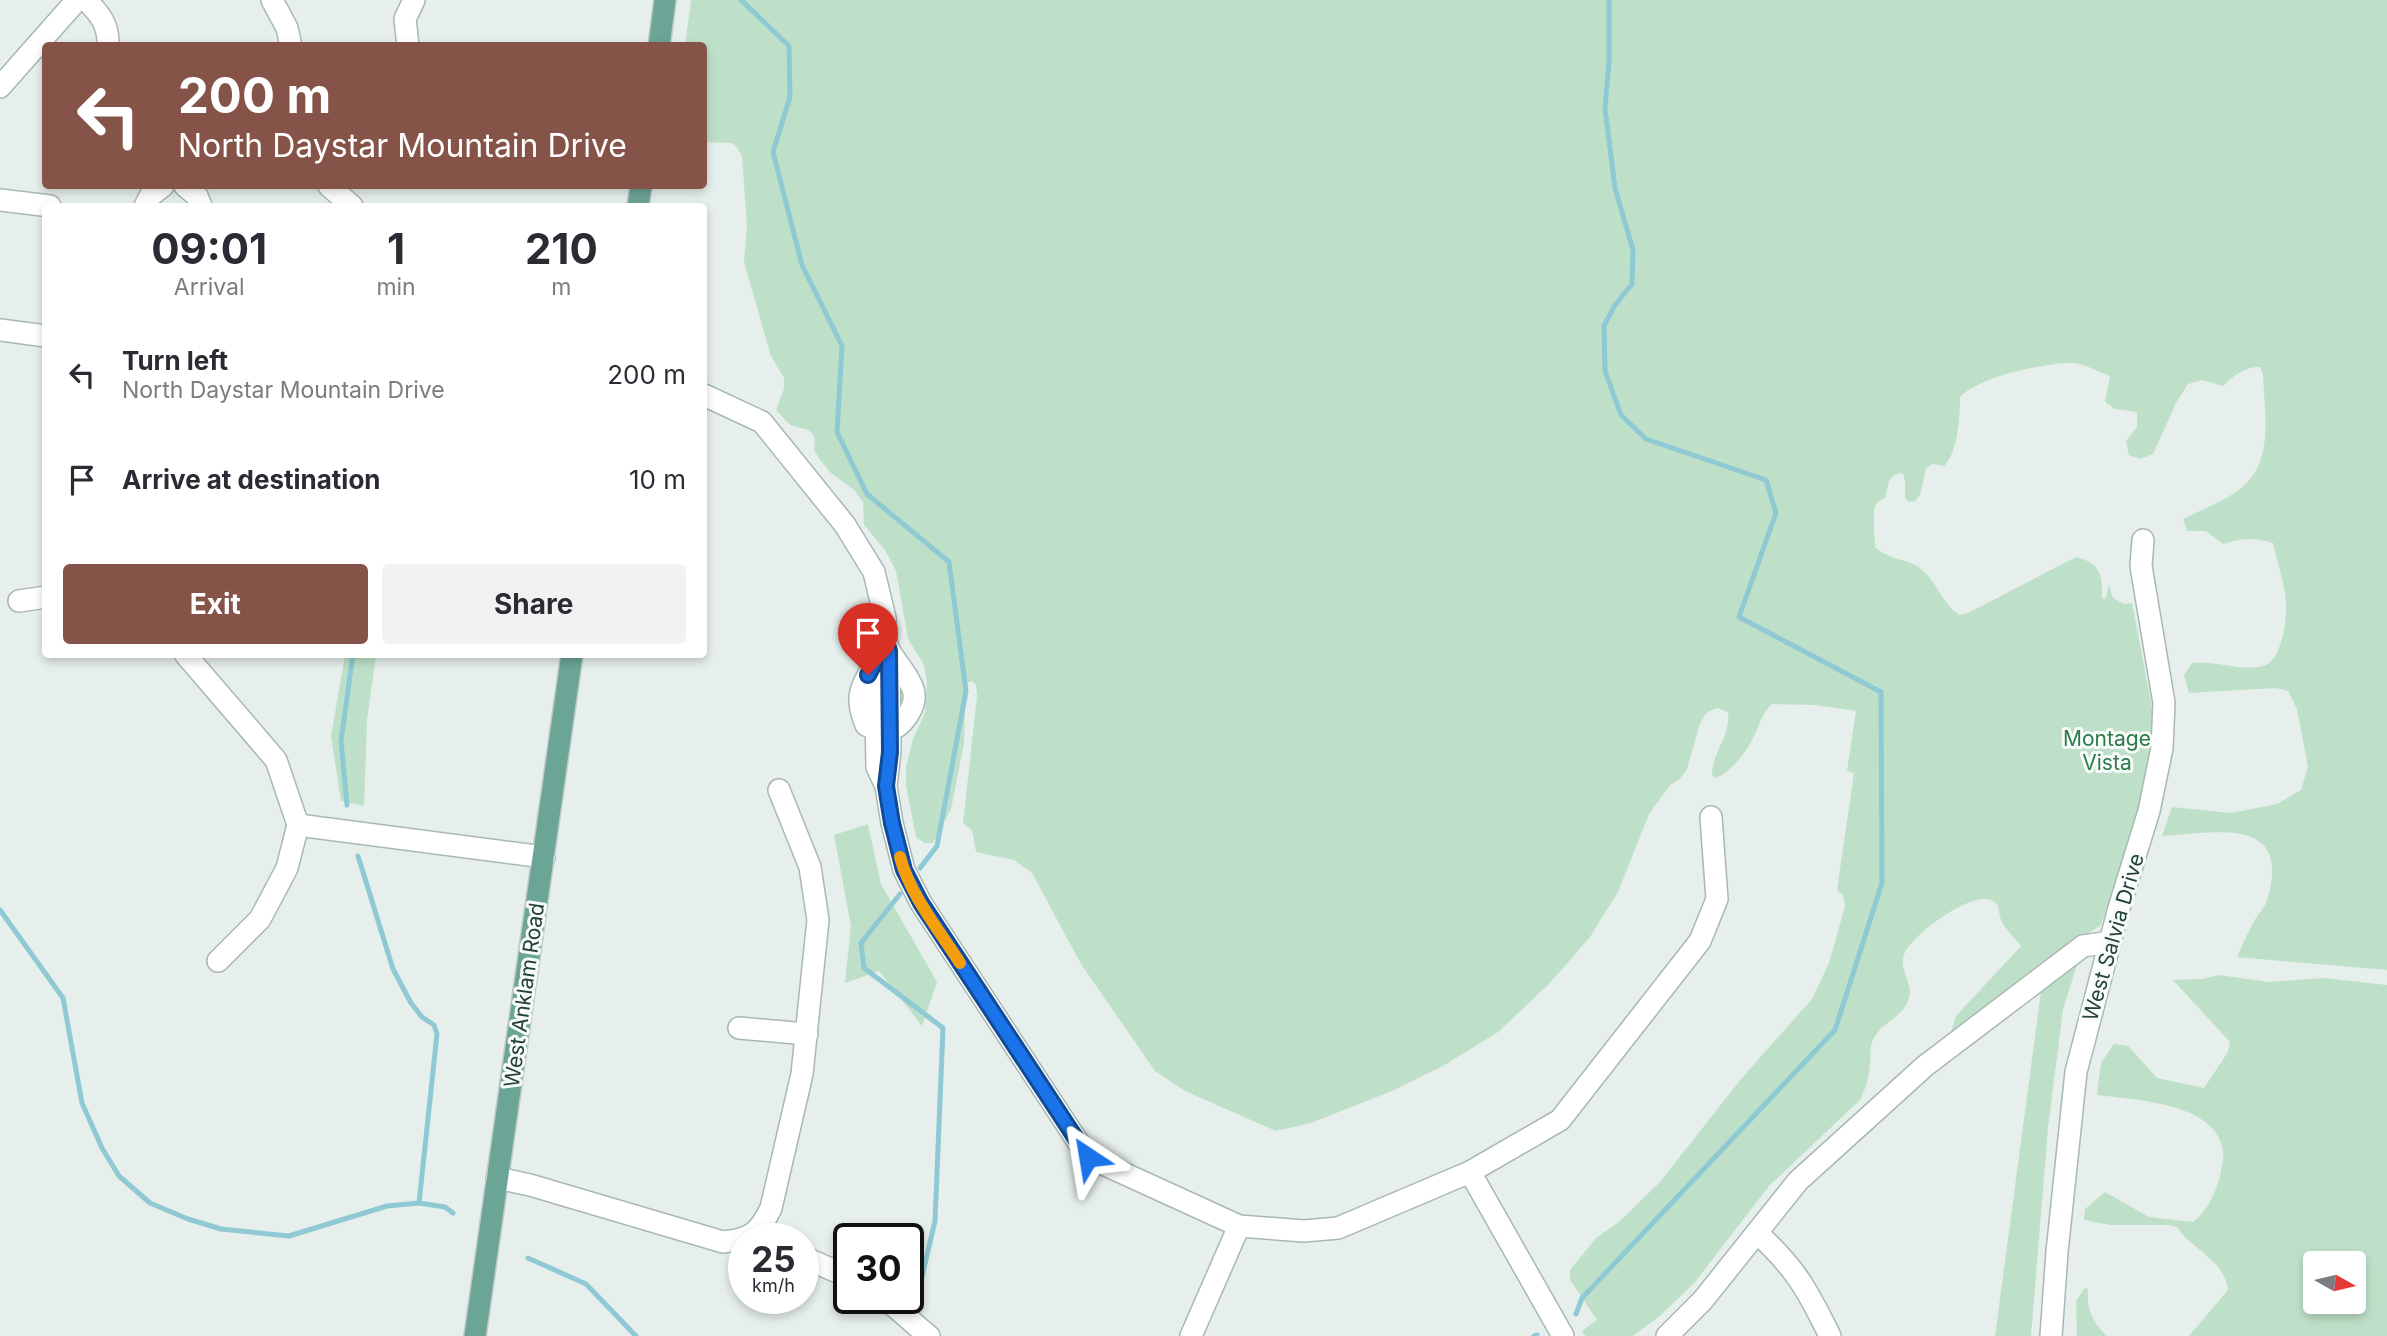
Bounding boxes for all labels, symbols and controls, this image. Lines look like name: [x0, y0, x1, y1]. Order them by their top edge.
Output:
text: 200 m: [178, 66, 331, 125]
icon: left: [63, 70, 154, 161]
text: North Daystar Mountain Drive: [178, 126, 627, 165]
text: 09:01: [151, 223, 267, 274]
text: 1: [387, 223, 405, 274]
text: 210: [525, 223, 598, 274]
text: Arrival: [174, 273, 245, 301]
text: min: [376, 273, 416, 301]
text: m: [551, 273, 571, 301]
text: Turn left: [122, 345, 228, 376]
icon: left: [63, 356, 101, 394]
text: 200 m: [607, 359, 686, 390]
text: North Daystar Mountain Drive: [122, 376, 445, 404]
icon: arrive: [63, 461, 101, 499]
text: Arrive at destination: [122, 464, 381, 495]
text: 10 m: [629, 464, 686, 495]
button: Exit: [63, 564, 368, 644]
button: Share: [382, 564, 686, 644]
pin: [838, 603, 898, 675]
icon: arrive: [849, 614, 887, 652]
park label: Montage Vista: [2063, 726, 2151, 775]
street label: West Salvia Drive: [2077, 850, 2149, 1024]
street label: West Anklam Road: [499, 901, 549, 1089]
position arrow: [1051, 1120, 1125, 1194]
speed limit sign: 30: [833, 1223, 924, 1314]
text: 25: [751, 1238, 796, 1280]
north arrow: [2303, 1251, 2366, 1314]
map controls: [2303, 1251, 2366, 1314]
text: km/h: [752, 1275, 795, 1296]

